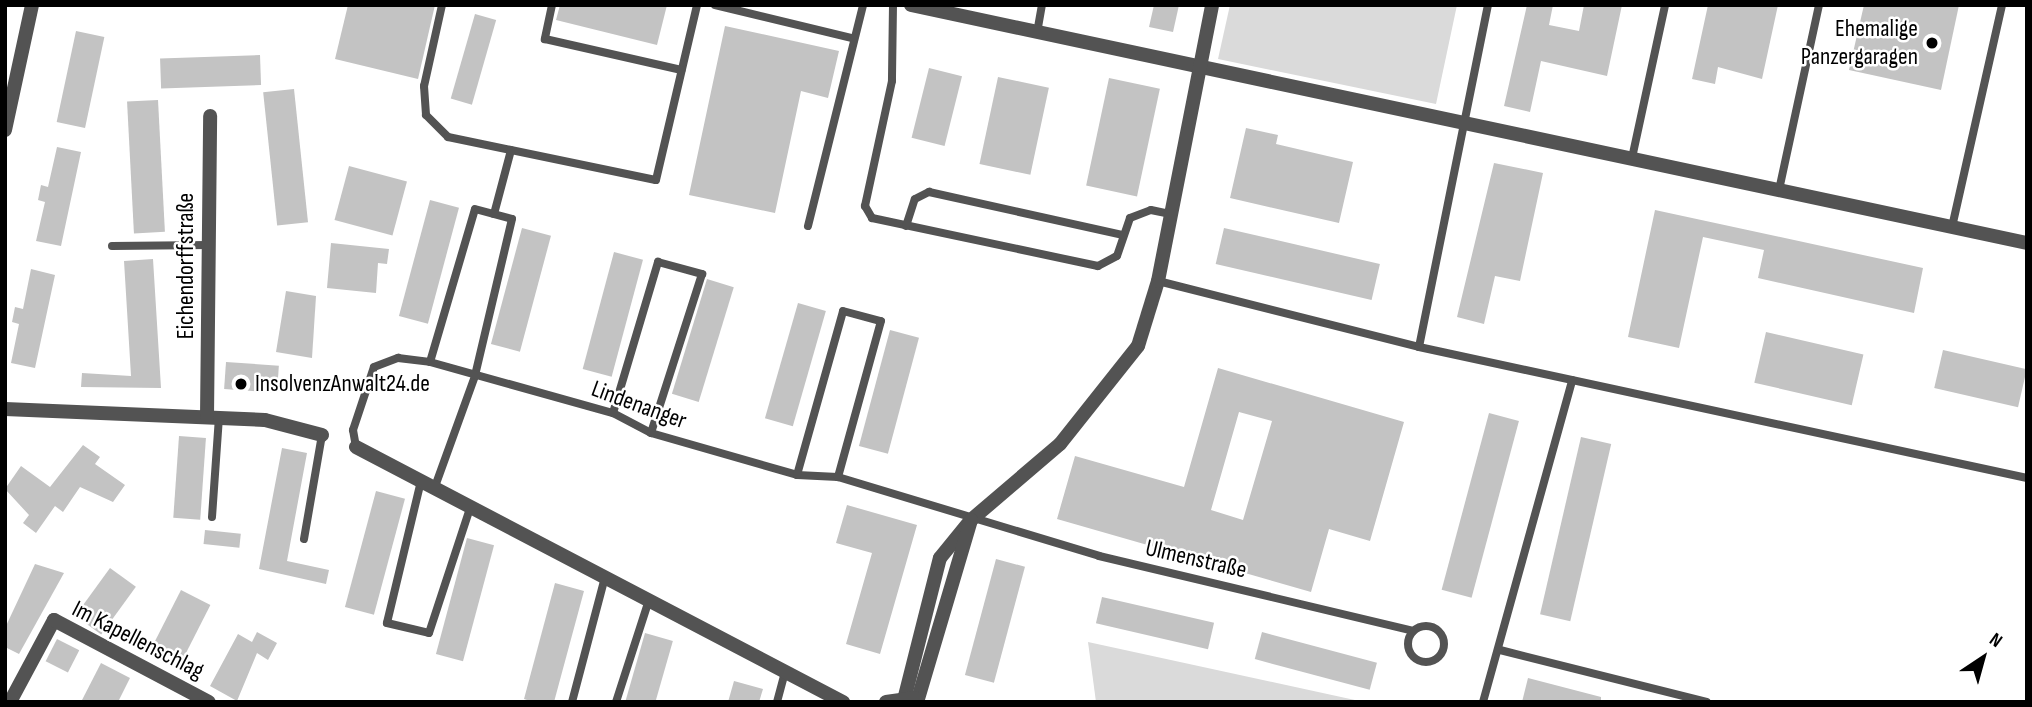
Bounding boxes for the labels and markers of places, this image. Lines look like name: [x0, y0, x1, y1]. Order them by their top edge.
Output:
place label: Ehemalige Panzergaragen: [1801, 15, 1918, 71]
marker: Ehemalige Panzergaragen: [1924, 35, 1940, 51]
place label: InsolvenzAnwalt24.de: [255, 370, 430, 398]
marker: InsolvenzAnwalt24.de: [233, 376, 249, 392]

